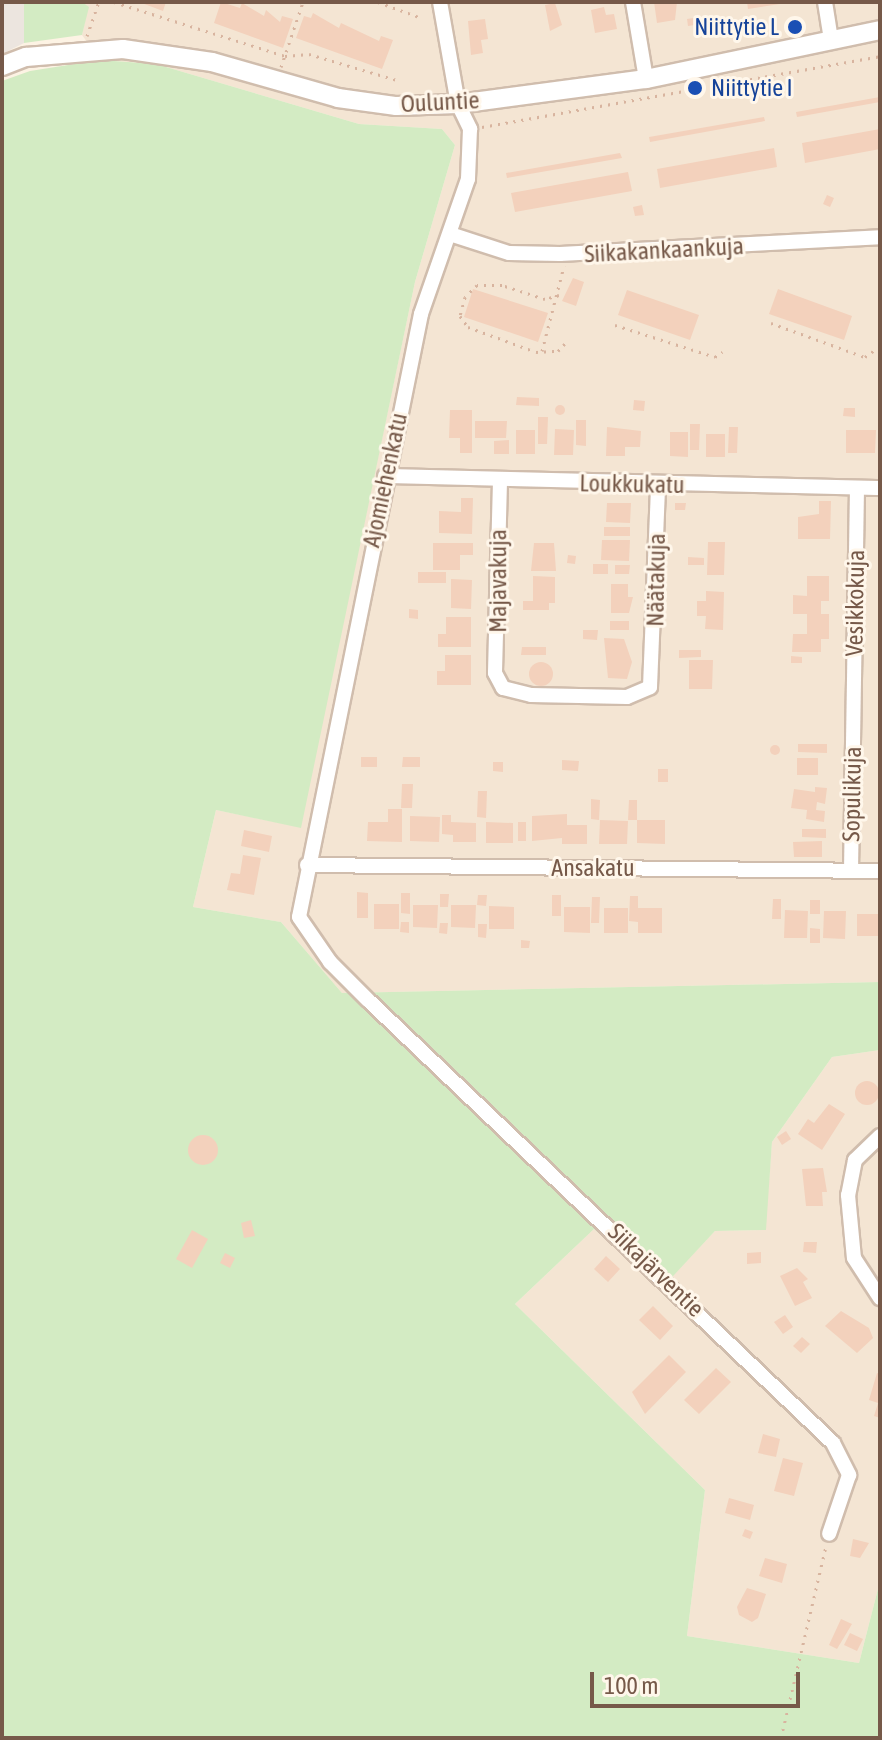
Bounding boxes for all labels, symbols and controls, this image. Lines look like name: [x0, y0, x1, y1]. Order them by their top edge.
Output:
place label: Niittytie L: [694, 13, 779, 41]
marker: Niittytie L: [786, 18, 804, 36]
place label: Niittytie I: [711, 74, 793, 102]
marker: Niittytie I: [686, 79, 704, 97]
street label: Ouluntie: [400, 86, 480, 118]
street label: Siikakankaankuja: [584, 231, 744, 269]
street label: Ajomiehenkatu: [357, 410, 413, 550]
street label: Loukkukatu: [579, 469, 685, 499]
street label: Majavakuja: [484, 529, 512, 633]
street label: Näätakuja: [641, 533, 671, 627]
street label: Vesikkokuja: [840, 549, 870, 657]
street label: Sopulikuja: [837, 746, 867, 842]
street label: Ansakatu: [551, 854, 635, 882]
street label: Siikajärventie: [602, 1217, 710, 1323]
scale bar: [594, 1656, 804, 1706]
text: 100 m: [604, 1672, 658, 1699]

